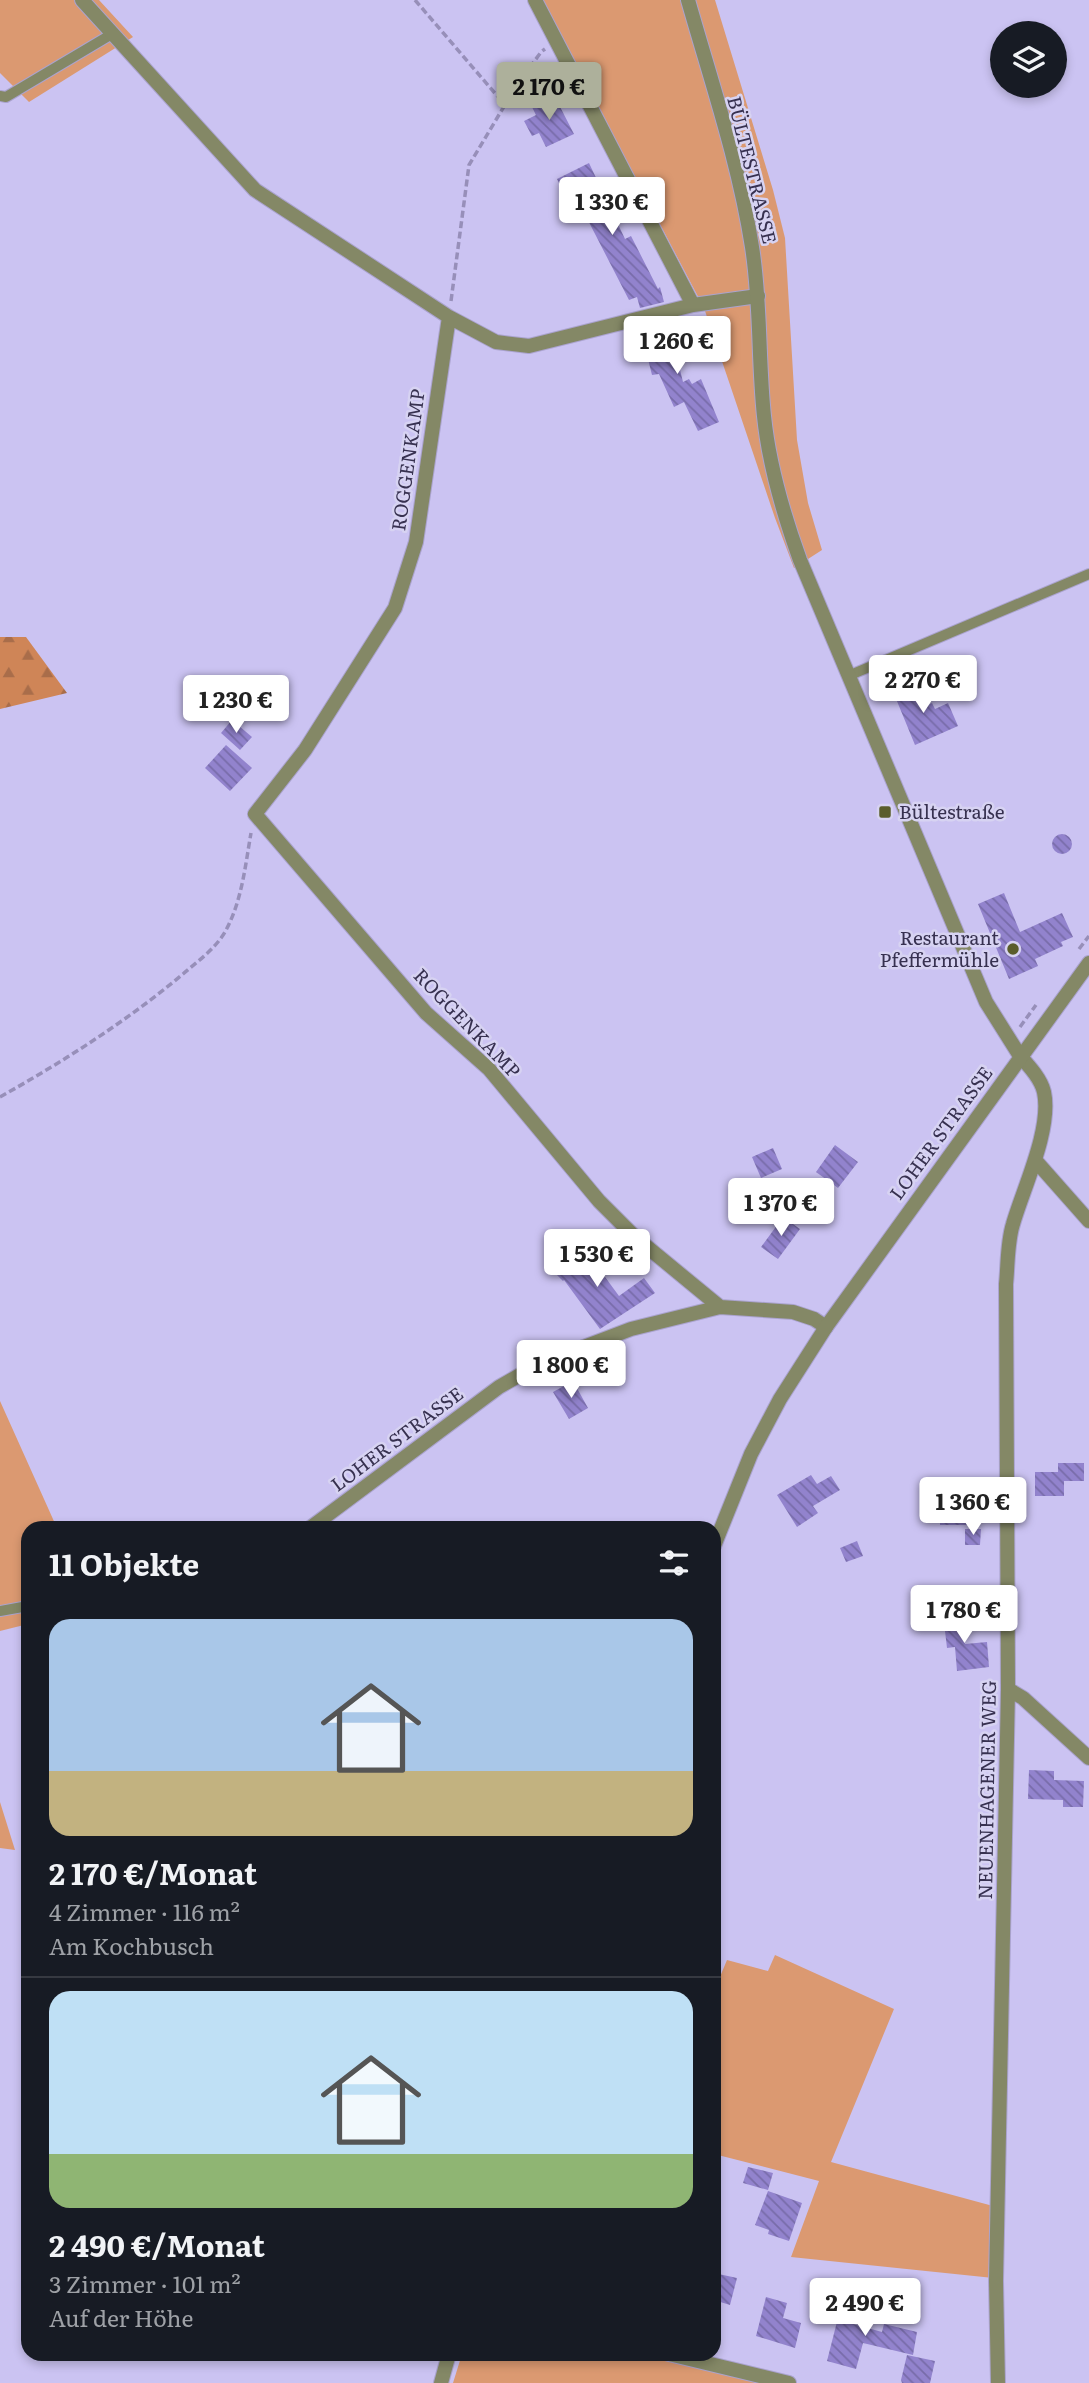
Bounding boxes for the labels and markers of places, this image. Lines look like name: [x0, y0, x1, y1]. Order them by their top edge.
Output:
pin: 2 170 €: [484, 62, 614, 122]
pin: 1 330 €: [547, 177, 677, 237]
pin: 1 260 €: [612, 316, 742, 376]
pin: 2 270 €: [858, 656, 988, 715]
pin: 1 230 €: [171, 676, 301, 735]
place label: Bültestraße: [899, 797, 1005, 825]
marker: Bültestraße: [877, 804, 893, 820]
place label: Restaurant Pfeffermühle: [880, 923, 999, 973]
marker: Restaurant Pfeffermühle: [1005, 941, 1021, 957]
pin: 1 370 €: [716, 1178, 846, 1238]
pin: 1 530 €: [532, 1230, 662, 1289]
pin: 1 800 €: [506, 1340, 636, 1400]
pin: 1 360 €: [908, 1478, 1038, 1537]
pin: 1 780 €: [899, 1586, 1029, 1645]
pin: 2 490 €: [800, 2278, 930, 2338]

